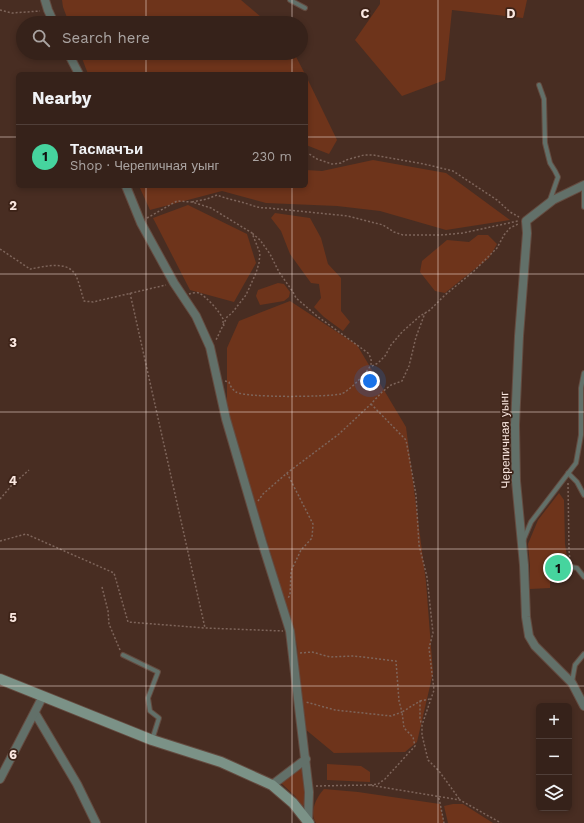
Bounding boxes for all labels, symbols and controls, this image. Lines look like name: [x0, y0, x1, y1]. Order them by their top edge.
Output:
text: C: [361, 6, 370, 21]
text: D: [506, 6, 516, 21]
search box: [16, 16, 308, 60]
icon: search: [30, 27, 52, 49]
text: Search here: [62, 29, 150, 47]
text: Nearby: [32, 88, 91, 108]
text: Тасмачъи: [70, 140, 143, 158]
text: 1: [42, 149, 48, 164]
text: 230 m: [252, 149, 292, 164]
text: Shop · Черепичная уынг: [70, 158, 219, 173]
text: 2: [9, 198, 17, 213]
text: 3: [9, 335, 17, 350]
your location: [360, 371, 380, 391]
street label: Черепичная уынг: [497, 391, 513, 489]
text: 4: [9, 473, 18, 488]
pin: 1: [545, 553, 571, 583]
text: 5: [9, 610, 17, 625]
map controls: [536, 703, 572, 811]
button: +: [536, 703, 572, 739]
button: −: [536, 739, 572, 775]
text: 6: [9, 747, 17, 762]
button: layers: [536, 775, 572, 811]

